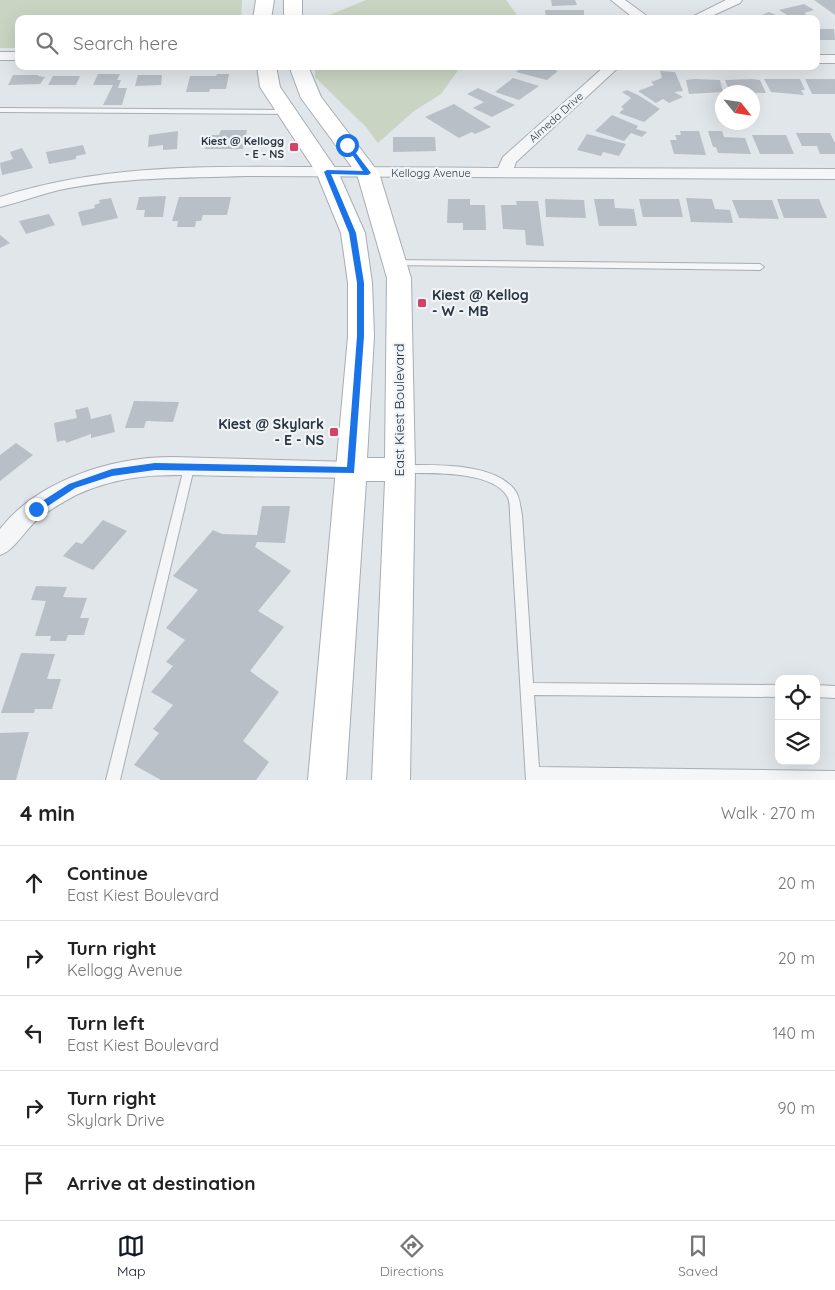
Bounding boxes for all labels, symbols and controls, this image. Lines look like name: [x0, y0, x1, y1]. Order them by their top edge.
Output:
search box: [15, 15, 820, 70]
icon: search: [33, 29, 61, 57]
text: Search here: [73, 31, 178, 55]
north arrow: [715, 85, 760, 130]
street label: Almeda Drive: [526, 89, 586, 145]
place label: Kiest @ Kellogg - E - NS: [201, 134, 284, 161]
route start: [336, 134, 359, 157]
marker: Kiest @ Kellogg - E - NS: [288, 141, 300, 153]
street label: Kellogg Avenue: [391, 166, 471, 180]
place label: Kiest @ Kellog - W - MB: [432, 286, 529, 320]
marker: Kiest @ Kellog - W - MB: [416, 297, 428, 309]
street label: East Kiest Boulevard: [390, 344, 408, 476]
place label: Kiest @ Skylark - E - NS: [218, 415, 324, 449]
marker: Kiest @ Skylark - E - NS: [328, 426, 340, 438]
route end: [25, 498, 48, 521]
map controls: [775, 675, 820, 765]
button: locate: [775, 675, 820, 720]
button: layers: [775, 720, 820, 765]
text: 4 min: [20, 800, 75, 826]
text: Walk · 270 m: [721, 803, 815, 823]
text: Continue: [67, 861, 148, 885]
icon: ahead: [20, 869, 48, 897]
text: 20 m: [778, 873, 815, 893]
text: East Kiest Boulevard: [67, 885, 219, 905]
text: Turn right: [67, 936, 156, 960]
icon: right: [20, 944, 48, 972]
text: 20 m: [778, 948, 815, 968]
text: Kellogg Avenue: [67, 960, 182, 980]
text: Turn left: [67, 1011, 145, 1035]
icon: left: [20, 1019, 48, 1047]
text: 140 m: [772, 1023, 815, 1043]
text: East Kiest Boulevard: [67, 1035, 219, 1055]
text: Turn right: [67, 1086, 156, 1110]
icon: right: [20, 1094, 48, 1122]
text: 90 m: [778, 1098, 815, 1118]
text: Skylark Drive: [67, 1110, 165, 1130]
icon: arrive: [20, 1169, 48, 1197]
text: Arrive at destination: [67, 1171, 256, 1195]
tab: Map: [117, 1232, 146, 1280]
tab: Directions: [380, 1232, 444, 1280]
tab: Saved: [678, 1232, 718, 1280]

